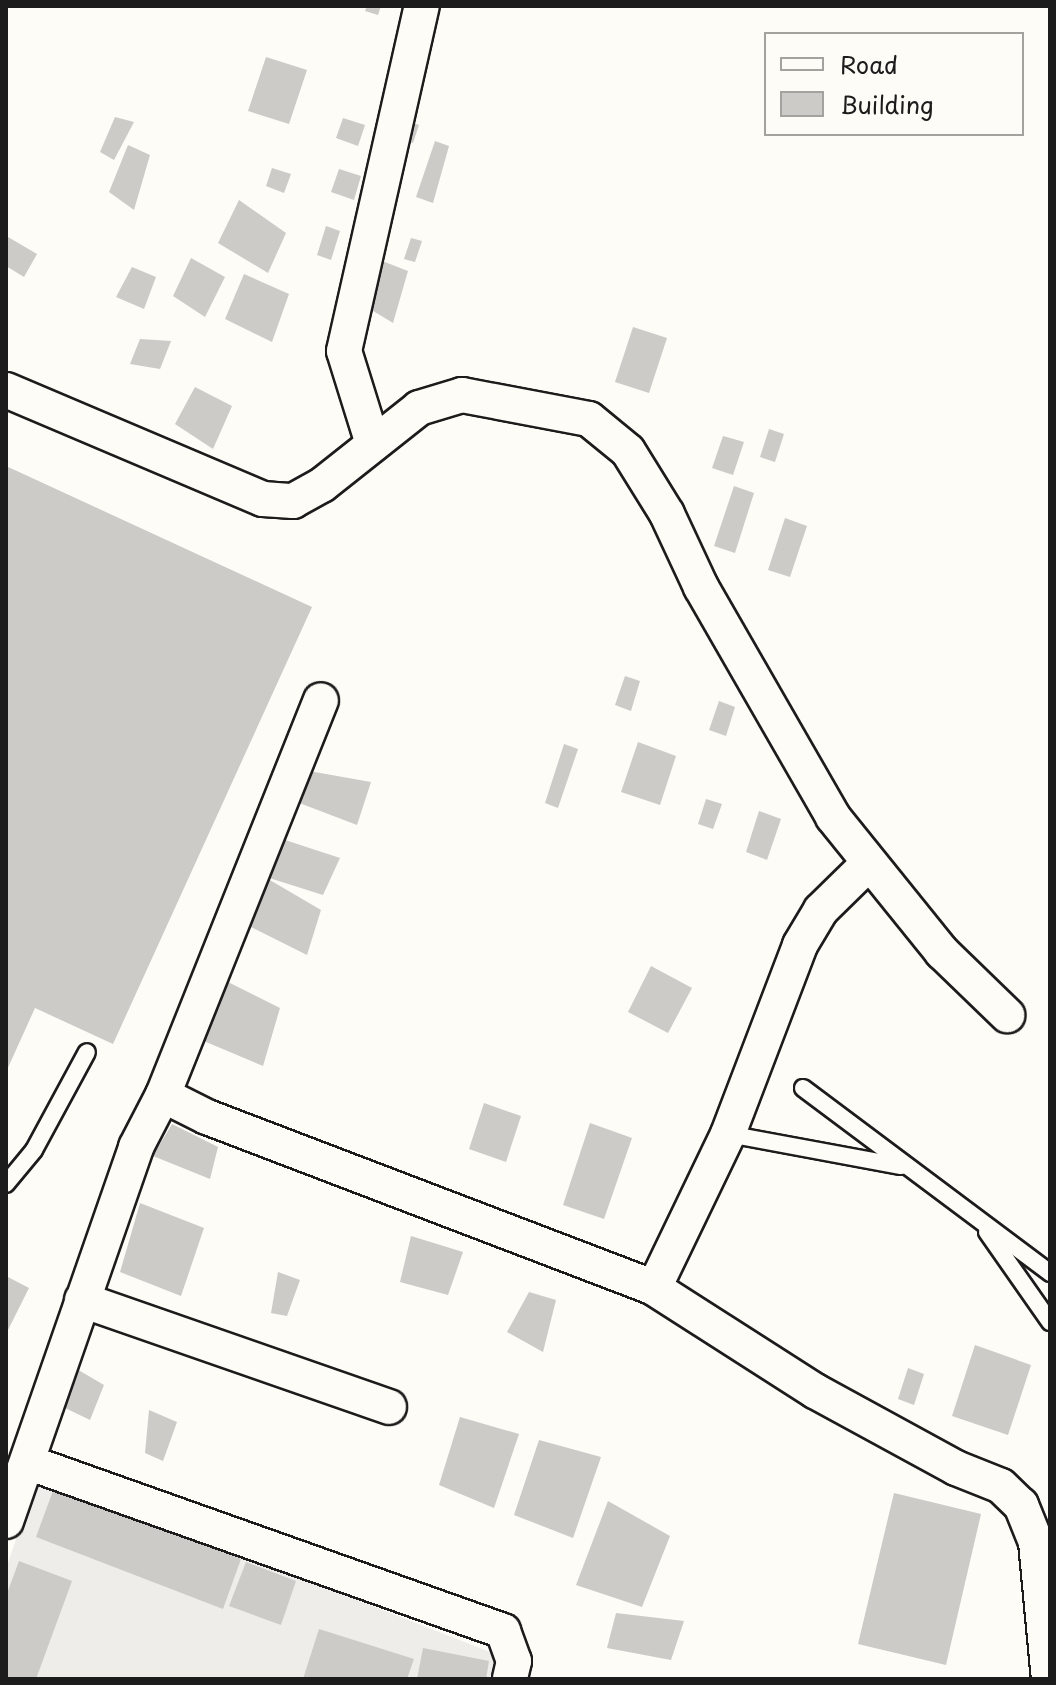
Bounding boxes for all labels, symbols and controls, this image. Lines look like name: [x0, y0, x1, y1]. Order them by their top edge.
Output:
legend: [764, 32, 1024, 136]
text: Road: [840, 46, 898, 82]
text: Building: [840, 86, 934, 122]

